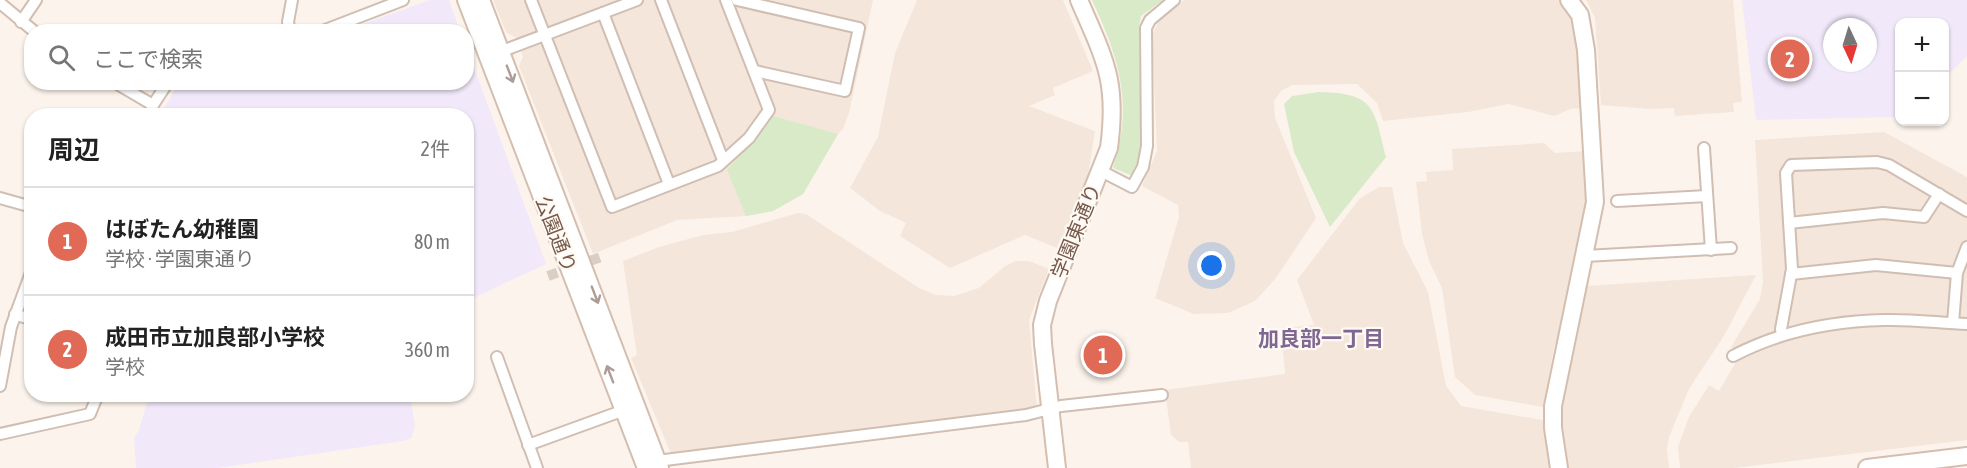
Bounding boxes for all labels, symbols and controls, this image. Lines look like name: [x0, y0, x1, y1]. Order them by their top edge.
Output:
north arrow: [1823, 18, 1877, 72]
map controls: [1895, 18, 1949, 126]
button: +: [1895, 18, 1949, 72]
search box: [24, 24, 474, 90]
pin: 2: [1770, 36, 1810, 82]
icon: search: [45, 41, 78, 74]
text: ここで検索: [93, 46, 203, 72]
one-way arrow: [505, 64, 516, 83]
button: −: [1895, 72, 1949, 126]
text: 周辺: [48, 135, 100, 165]
text: 2件: [421, 137, 450, 160]
street label: 学園東通り: [1046, 180, 1105, 281]
street label: 公園通り: [531, 192, 582, 275]
text: はぼたん幼稚園: [105, 216, 259, 242]
text: 1: [63, 230, 72, 253]
text: 80 m: [414, 230, 450, 253]
text: 学校 · 学園東通り: [105, 247, 255, 270]
your location: [1197, 251, 1226, 280]
one-way arrow: [590, 286, 601, 304]
text: 成田市立加良部小学校: [105, 324, 325, 350]
district label: 加良部一丁目: [1258, 326, 1384, 350]
pin: 1: [1084, 332, 1122, 378]
text: 2: [63, 338, 72, 361]
text: 360 m: [405, 338, 450, 361]
text: 学校: [105, 355, 145, 378]
one-way arrow: [604, 365, 615, 384]

